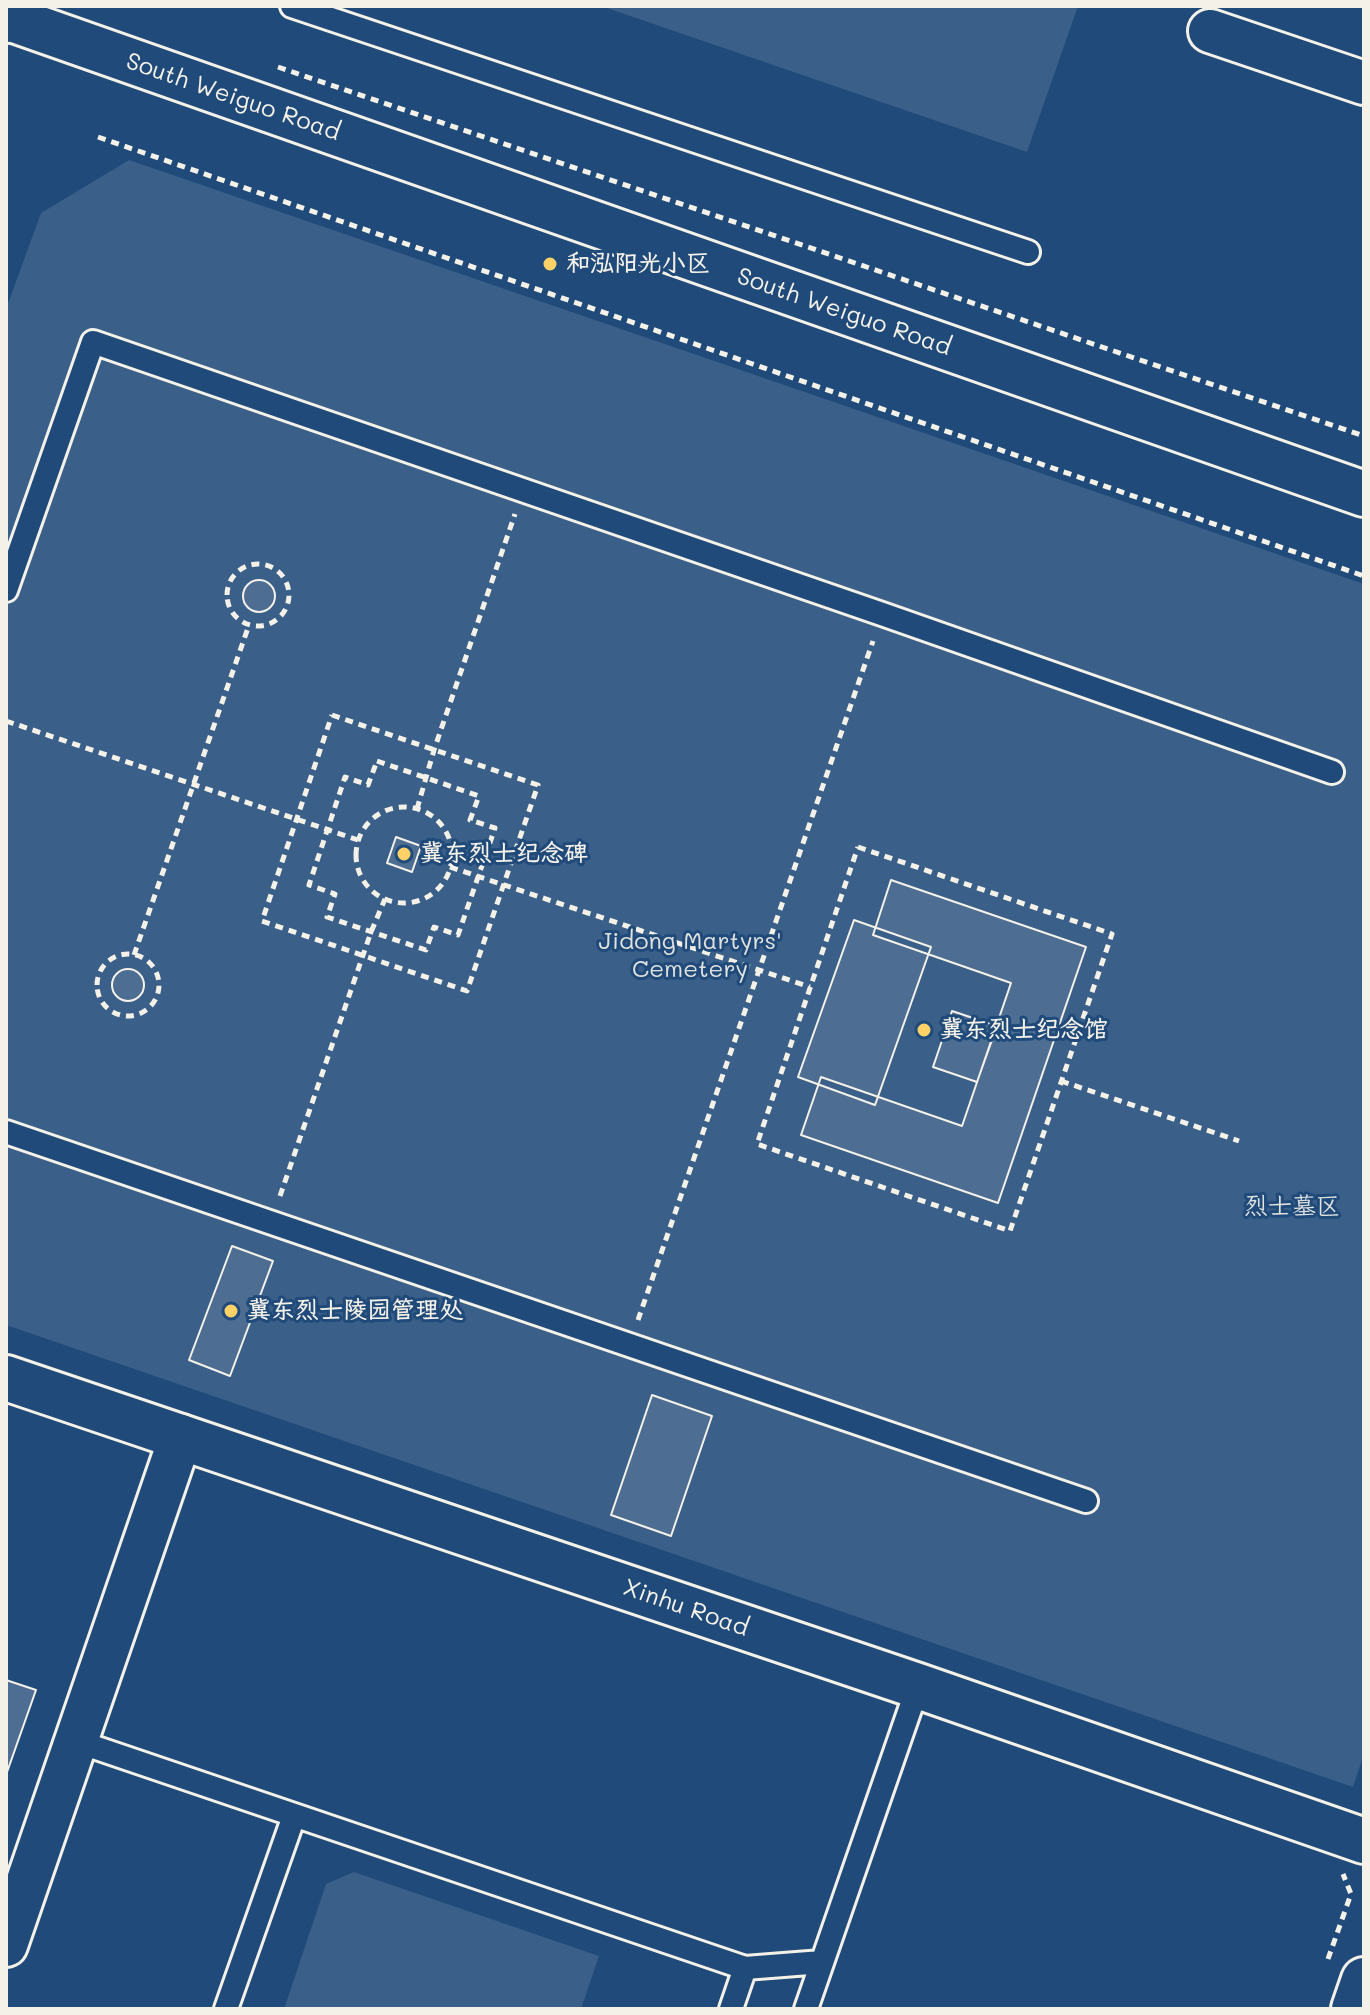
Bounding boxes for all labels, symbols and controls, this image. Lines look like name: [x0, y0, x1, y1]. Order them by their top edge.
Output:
street label: South Weiguo Road: [122, 47, 344, 147]
place label: 和泓阳光小区: [566, 250, 710, 278]
marker: 和泓阳光小区: [541, 255, 559, 273]
street label: South Weiguo Road: [733, 262, 955, 362]
place label: 冀东烈士纪念碑: [420, 840, 588, 868]
marker: 冀东烈士纪念碑: [395, 845, 413, 863]
park label: Jidong Martyrs' Cemetery: [598, 928, 782, 984]
place label: 冀东烈士纪念馆: [940, 1016, 1108, 1044]
marker: 冀东烈士纪念馆: [915, 1021, 933, 1039]
park label: 烈士墓区: [1244, 1193, 1340, 1221]
place label: 冀东烈士陵园管理处: [247, 1297, 463, 1325]
marker: 冀东烈士陵园管理处: [222, 1302, 240, 1320]
street label: Xinhu Road: [620, 1573, 752, 1643]

